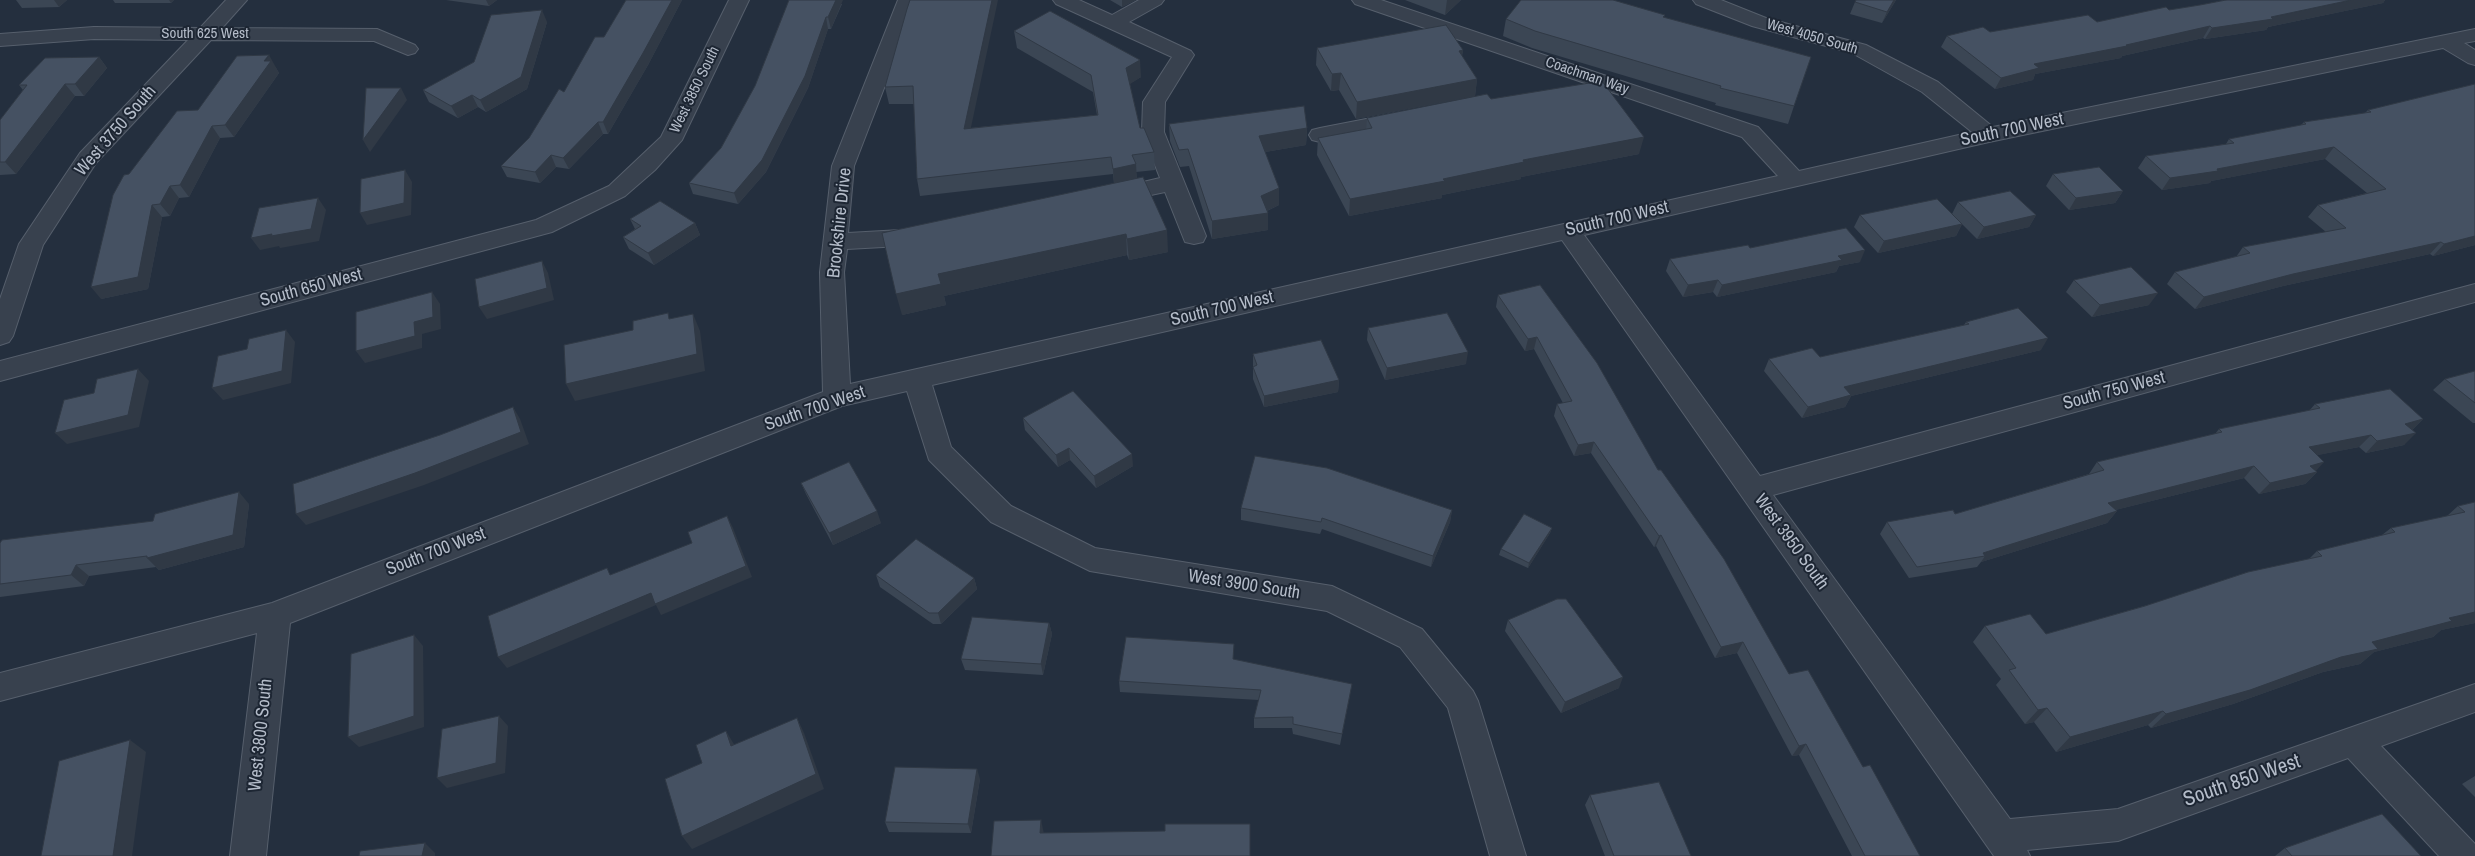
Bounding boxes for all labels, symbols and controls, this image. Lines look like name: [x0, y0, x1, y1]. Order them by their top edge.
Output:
street label: West 4050 South: [1764, 15, 1860, 59]
street label: South 625 West: [161, 25, 249, 43]
street label: West 3850 South: [666, 44, 724, 136]
street label: Coachman Way: [1543, 53, 1631, 99]
street label: West 3750 South: [71, 81, 161, 181]
street label: South 700 West: [1959, 109, 2065, 151]
street label: Brookshire Drive: [823, 167, 857, 279]
street label: South 700 West: [1564, 197, 1670, 241]
street label: South 650 West: [258, 264, 364, 312]
street label: South 700 West: [1169, 287, 1275, 331]
street label: South 750 West: [2061, 367, 2167, 415]
street label: South 700 West: [762, 382, 868, 436]
street label: West 3950 South: [1749, 490, 1833, 594]
street label: South 700 West: [383, 523, 489, 581]
street label: West 3900 South: [1187, 565, 1301, 605]
street label: West 3800 South: [244, 678, 278, 792]
street label: South 850 West: [2180, 749, 2304, 813]

